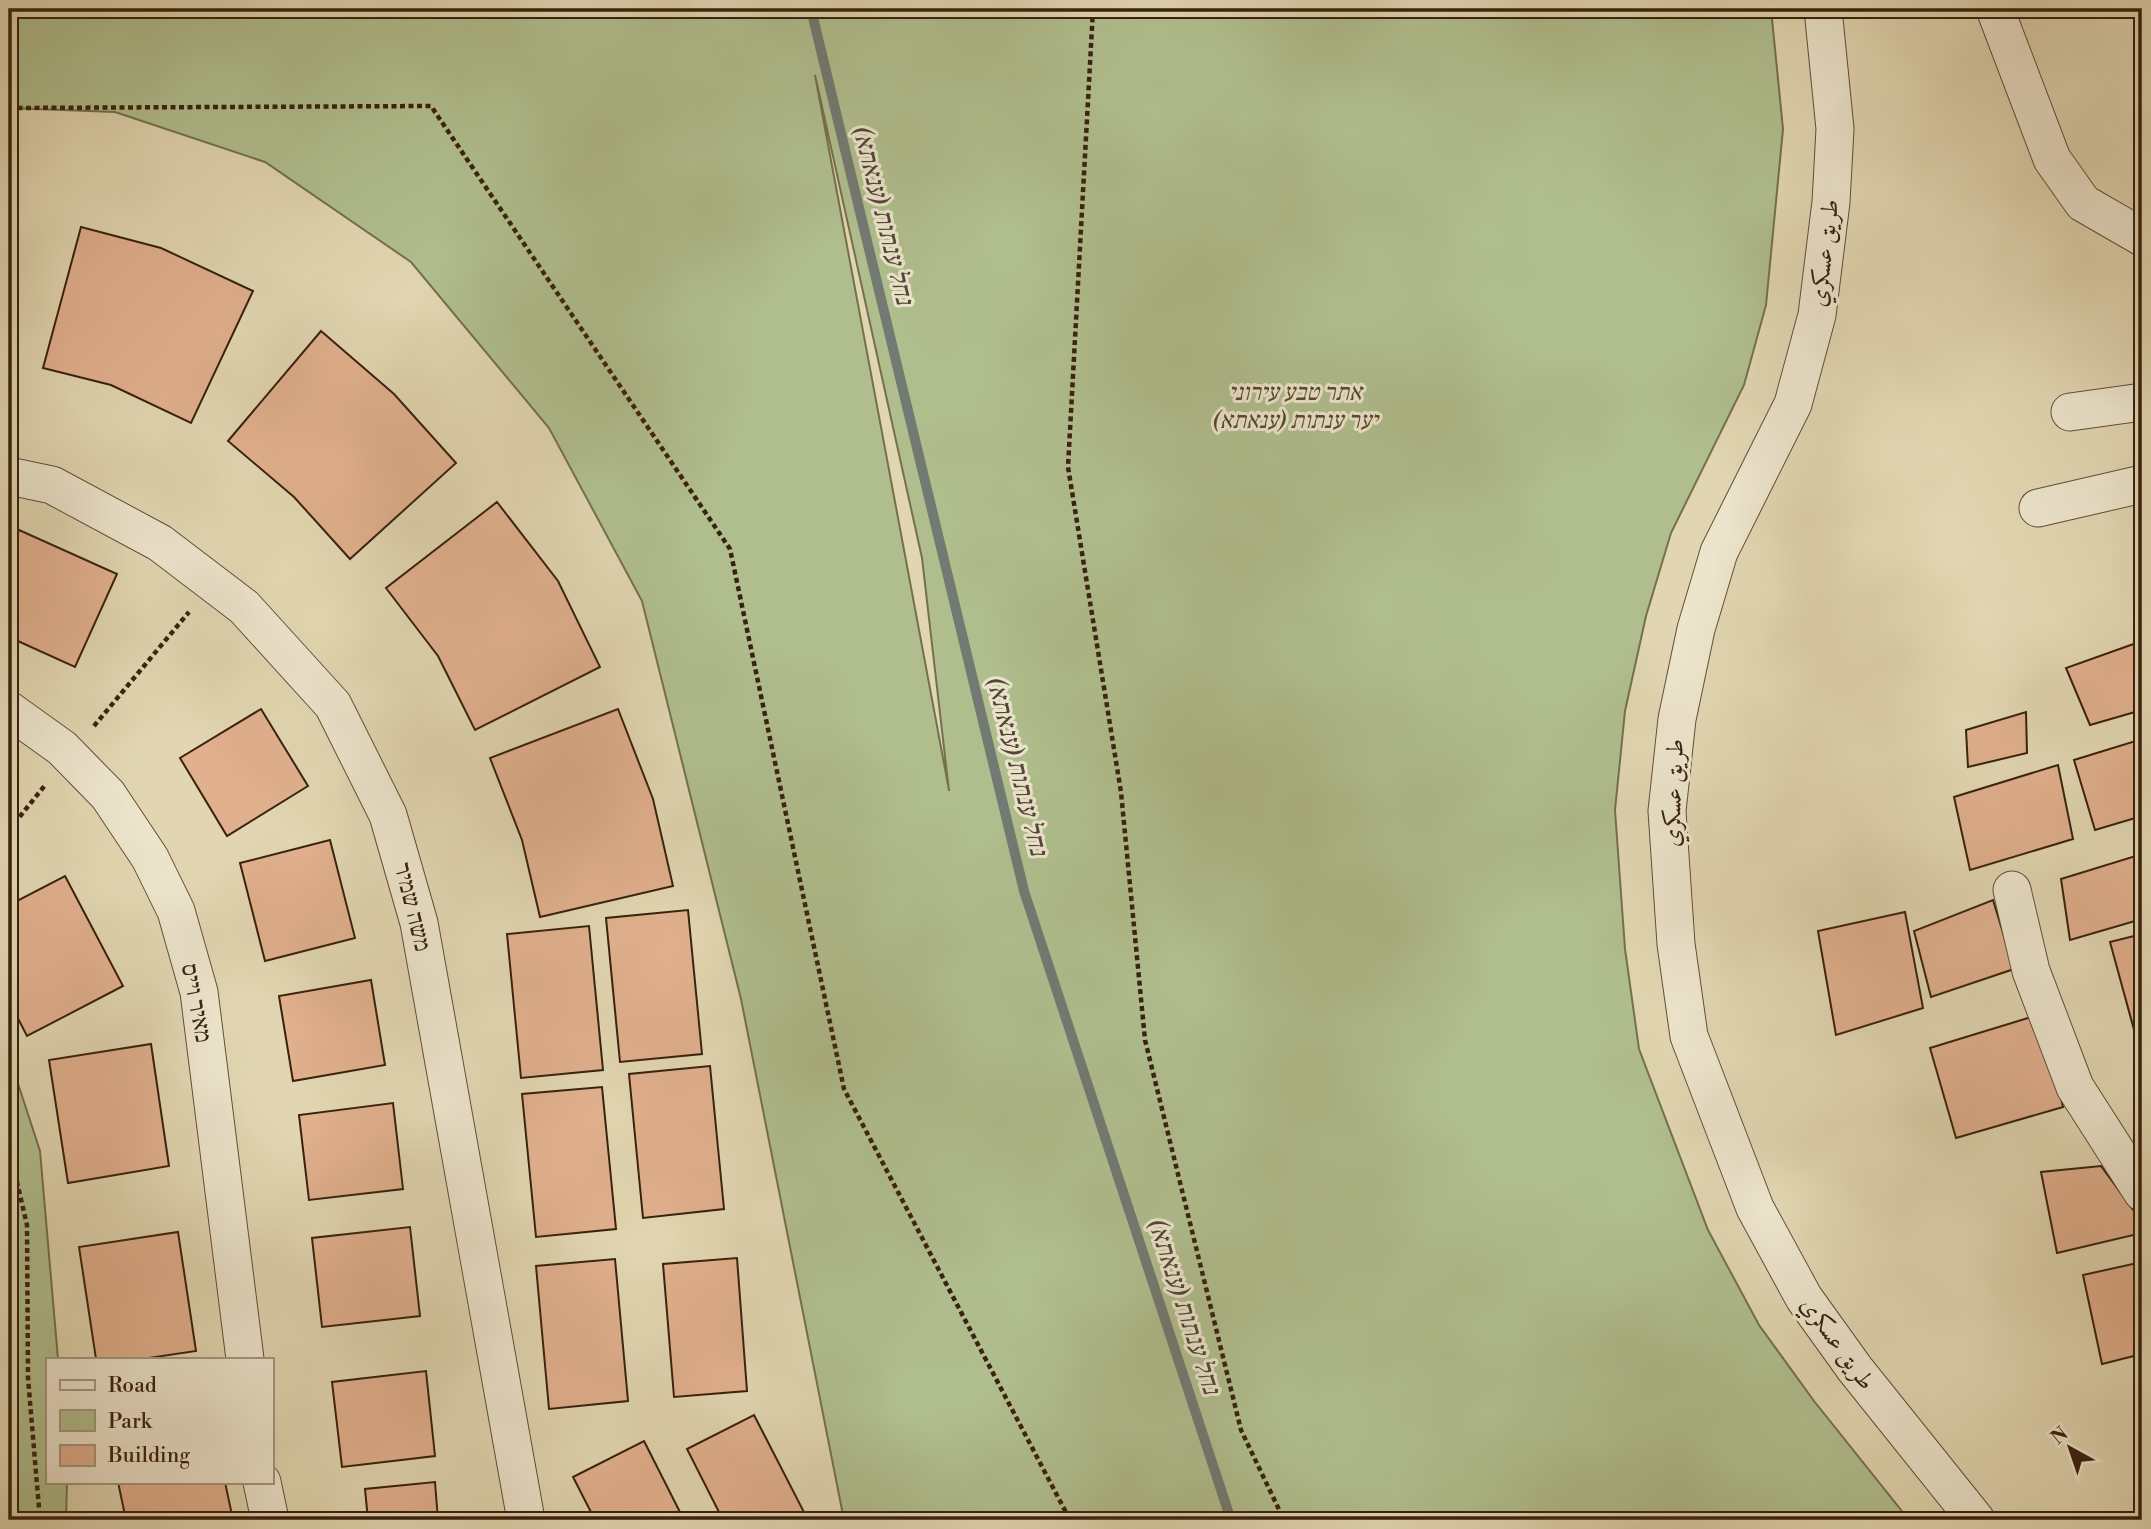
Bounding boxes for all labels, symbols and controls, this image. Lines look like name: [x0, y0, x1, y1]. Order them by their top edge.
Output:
water label: נחל ענתות (ענאתא): [845, 123, 921, 310]
street label: طريق عسكري: [1804, 198, 1849, 309]
park label: אתר טבע עירוני יער ענתות (ענאתא): [1212, 378, 1380, 436]
water label: נחל ענתות (ענאתא): [979, 674, 1055, 861]
street label: طريق عسكري: [1657, 738, 1694, 848]
street label: משה שמיר: [387, 860, 438, 955]
street label: מאיר וייס: [174, 961, 218, 1045]
water label: נחל ענתות (ענאתא): [1141, 1215, 1228, 1400]
street label: طريق عسكري: [1791, 1291, 1881, 1398]
legend: [46, 1358, 273, 1484]
text: Road: [108, 1373, 157, 1399]
text: Park: [108, 1409, 153, 1435]
north arrow: [2036, 1414, 2106, 1484]
text: N: [2046, 1422, 2073, 1450]
text: Building: [107, 1443, 190, 1469]

